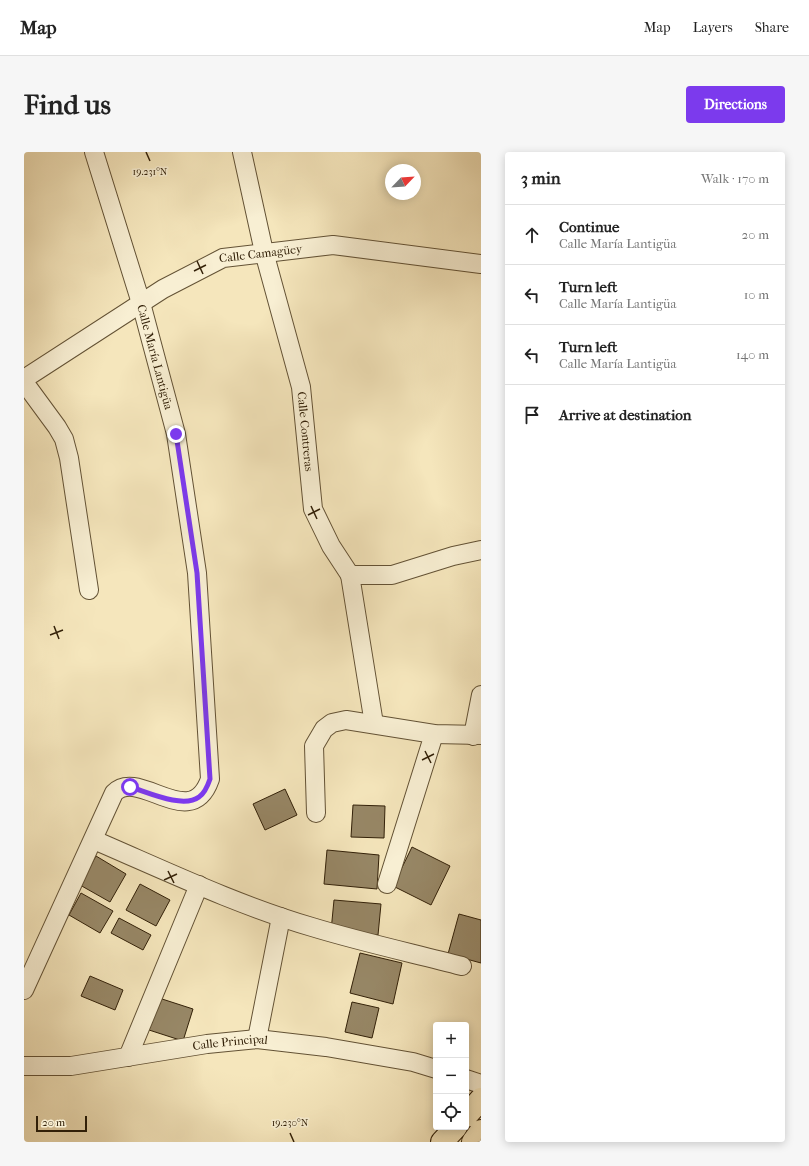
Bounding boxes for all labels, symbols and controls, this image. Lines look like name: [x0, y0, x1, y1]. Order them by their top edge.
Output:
text: Map: [20, 17, 56, 39]
text: Map: [644, 19, 671, 36]
text: Layers: [693, 19, 733, 36]
text: Share: [755, 19, 789, 36]
button: Directions: [686, 86, 785, 123]
text: Find us: [24, 88, 111, 121]
north arrow: [385, 164, 421, 200]
text: 19.231°N: [133, 166, 168, 178]
text: 3 min: [521, 168, 561, 188]
text: Walk · 170 m: [701, 171, 769, 186]
text: Continue: [559, 218, 619, 236]
icon: ahead: [521, 224, 543, 246]
text: 20 m: [742, 227, 769, 242]
text: Calle María Lantigüa: [559, 236, 676, 251]
street label: Calle Camagüey: [218, 242, 303, 265]
text: Turn left: [559, 278, 617, 296]
icon: left: [521, 284, 543, 306]
text: 10 m: [744, 287, 769, 302]
text: Calle María Lantigüa: [559, 296, 676, 311]
street label: Calle María Lantigüa: [134, 303, 176, 412]
text: Turn left: [559, 338, 617, 356]
icon: left: [521, 344, 543, 366]
text: 140 m: [736, 347, 769, 362]
text: Calle María Lantigüa: [559, 356, 676, 371]
street label: Calle Contreras: [294, 391, 316, 473]
icon: arrive: [521, 404, 543, 426]
text: Arrive at destination: [559, 406, 691, 424]
route end: [167, 425, 185, 443]
route start: [121, 778, 139, 796]
map controls: [433, 1022, 469, 1130]
button: +: [433, 1022, 469, 1058]
street label: Calle Principal: [191, 1032, 269, 1053]
button: −: [433, 1058, 469, 1094]
button: locate: [433, 1094, 469, 1130]
scale bar: [36, 1114, 87, 1133]
text: 20 m: [42, 1116, 65, 1129]
text: 19.230°N: [272, 1117, 309, 1129]

